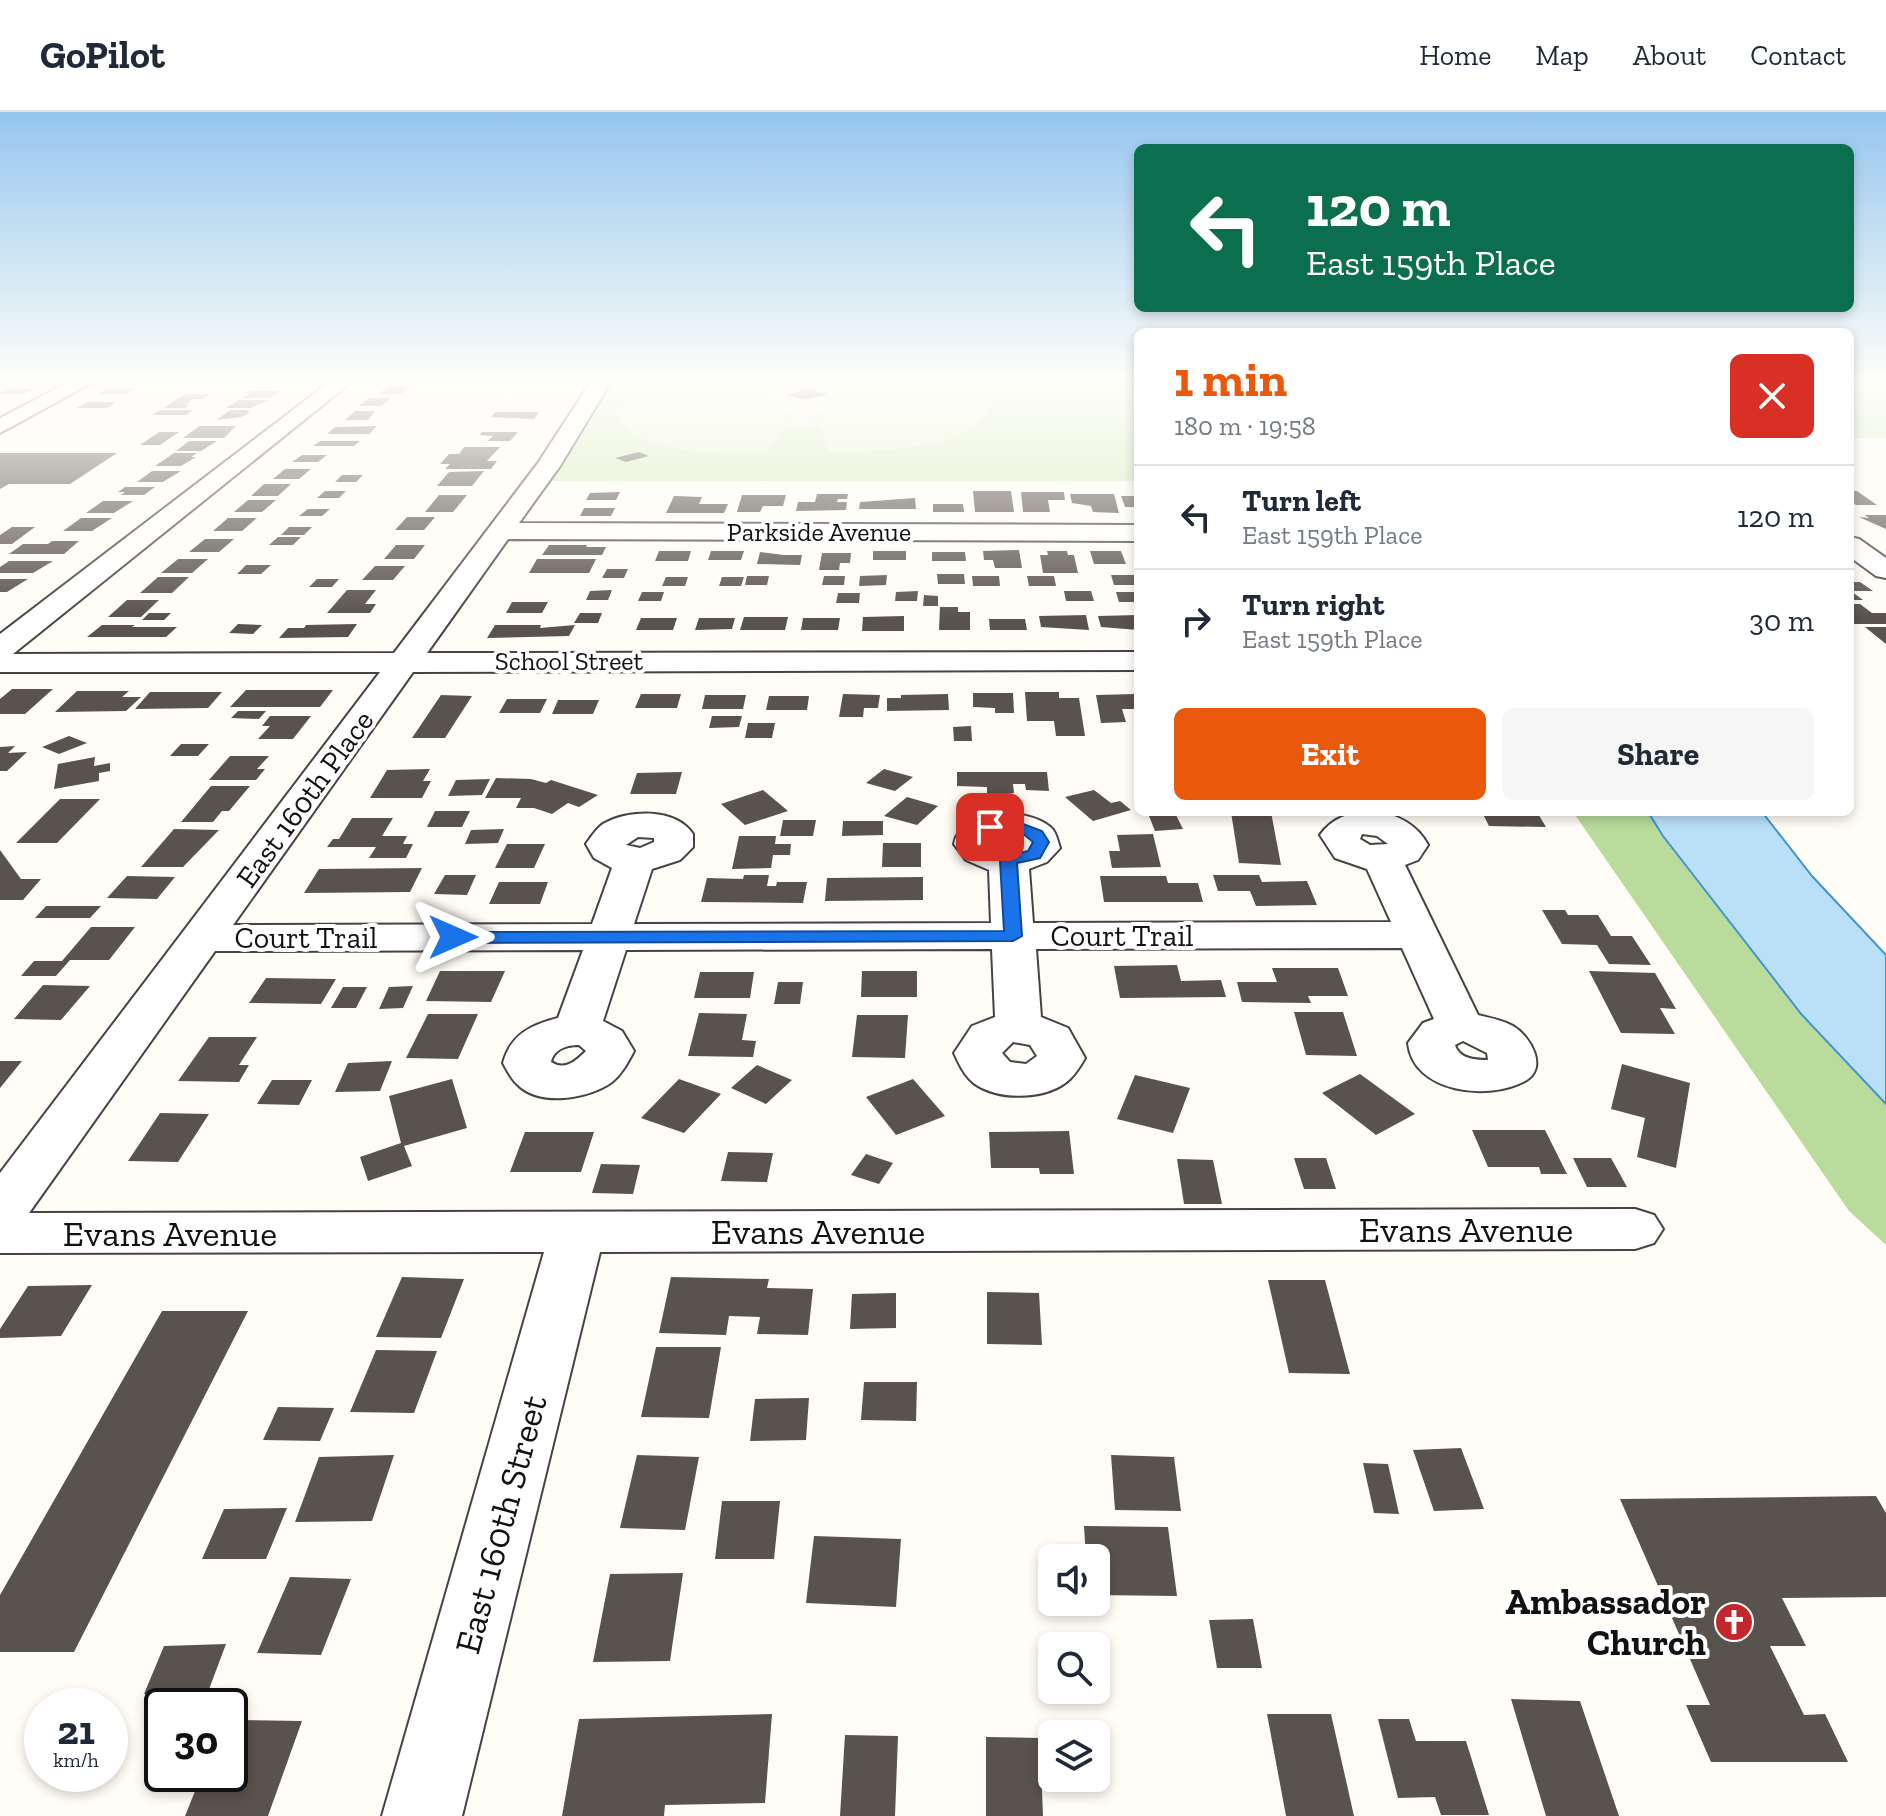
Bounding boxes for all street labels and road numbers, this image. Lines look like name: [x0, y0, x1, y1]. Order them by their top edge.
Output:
street label: Parkside Avenue: [727, 516, 911, 548]
street label: School Street: [495, 645, 644, 677]
street label: East 160th Place: [229, 703, 381, 895]
street label: Court Trail: [1050, 918, 1194, 954]
street label: Court Trail: [234, 920, 378, 956]
street label: Evans Avenue: [1359, 1208, 1573, 1251]
street label: Evans Avenue: [711, 1210, 925, 1253]
street label: Evans Avenue: [63, 1212, 277, 1255]
street label: East 160th Street: [445, 1390, 556, 1658]

